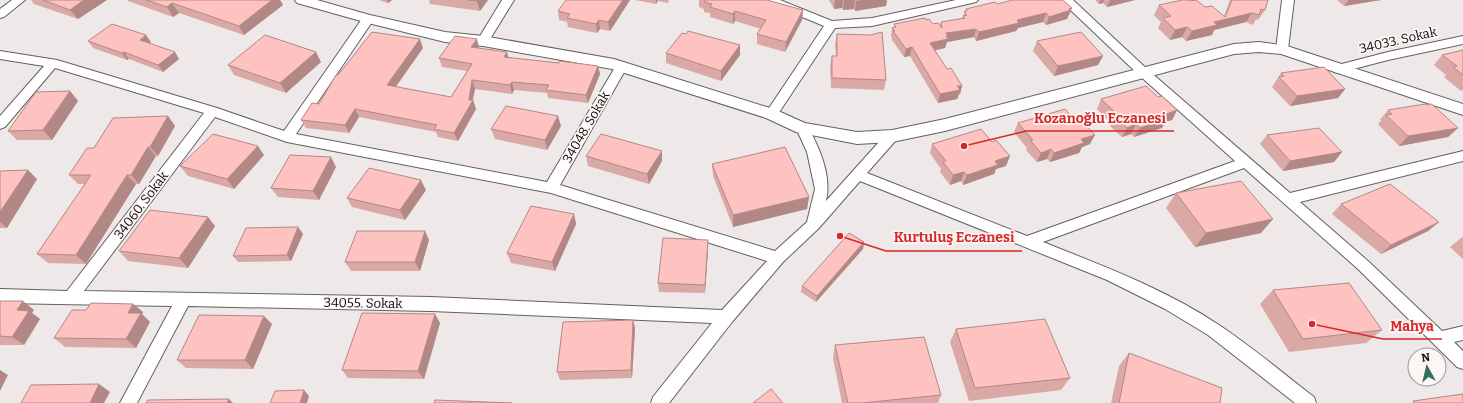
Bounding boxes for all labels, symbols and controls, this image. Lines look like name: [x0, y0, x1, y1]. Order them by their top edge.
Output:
street label: 34033. Sokak: [1358, 24, 1439, 56]
street label: 34048. Sokak: [559, 88, 613, 165]
callout: Kozanoğlu Eczanesi: [1026, 105, 1174, 131]
text: Kozanoğlu Eczanesi: [1034, 110, 1166, 127]
street label: 34060. Sokak: [111, 168, 172, 242]
callout: Kurtuluş Eczanesi: [886, 225, 1022, 251]
text: Kurtuluş Eczanesi: [894, 229, 1015, 246]
street label: 34055. Sokak: [323, 295, 403, 311]
callout: Mahya: [1383, 313, 1442, 339]
text: Mahya: [1390, 318, 1434, 335]
north arrow: [1407, 347, 1447, 387]
text: N: [1421, 350, 1431, 365]

